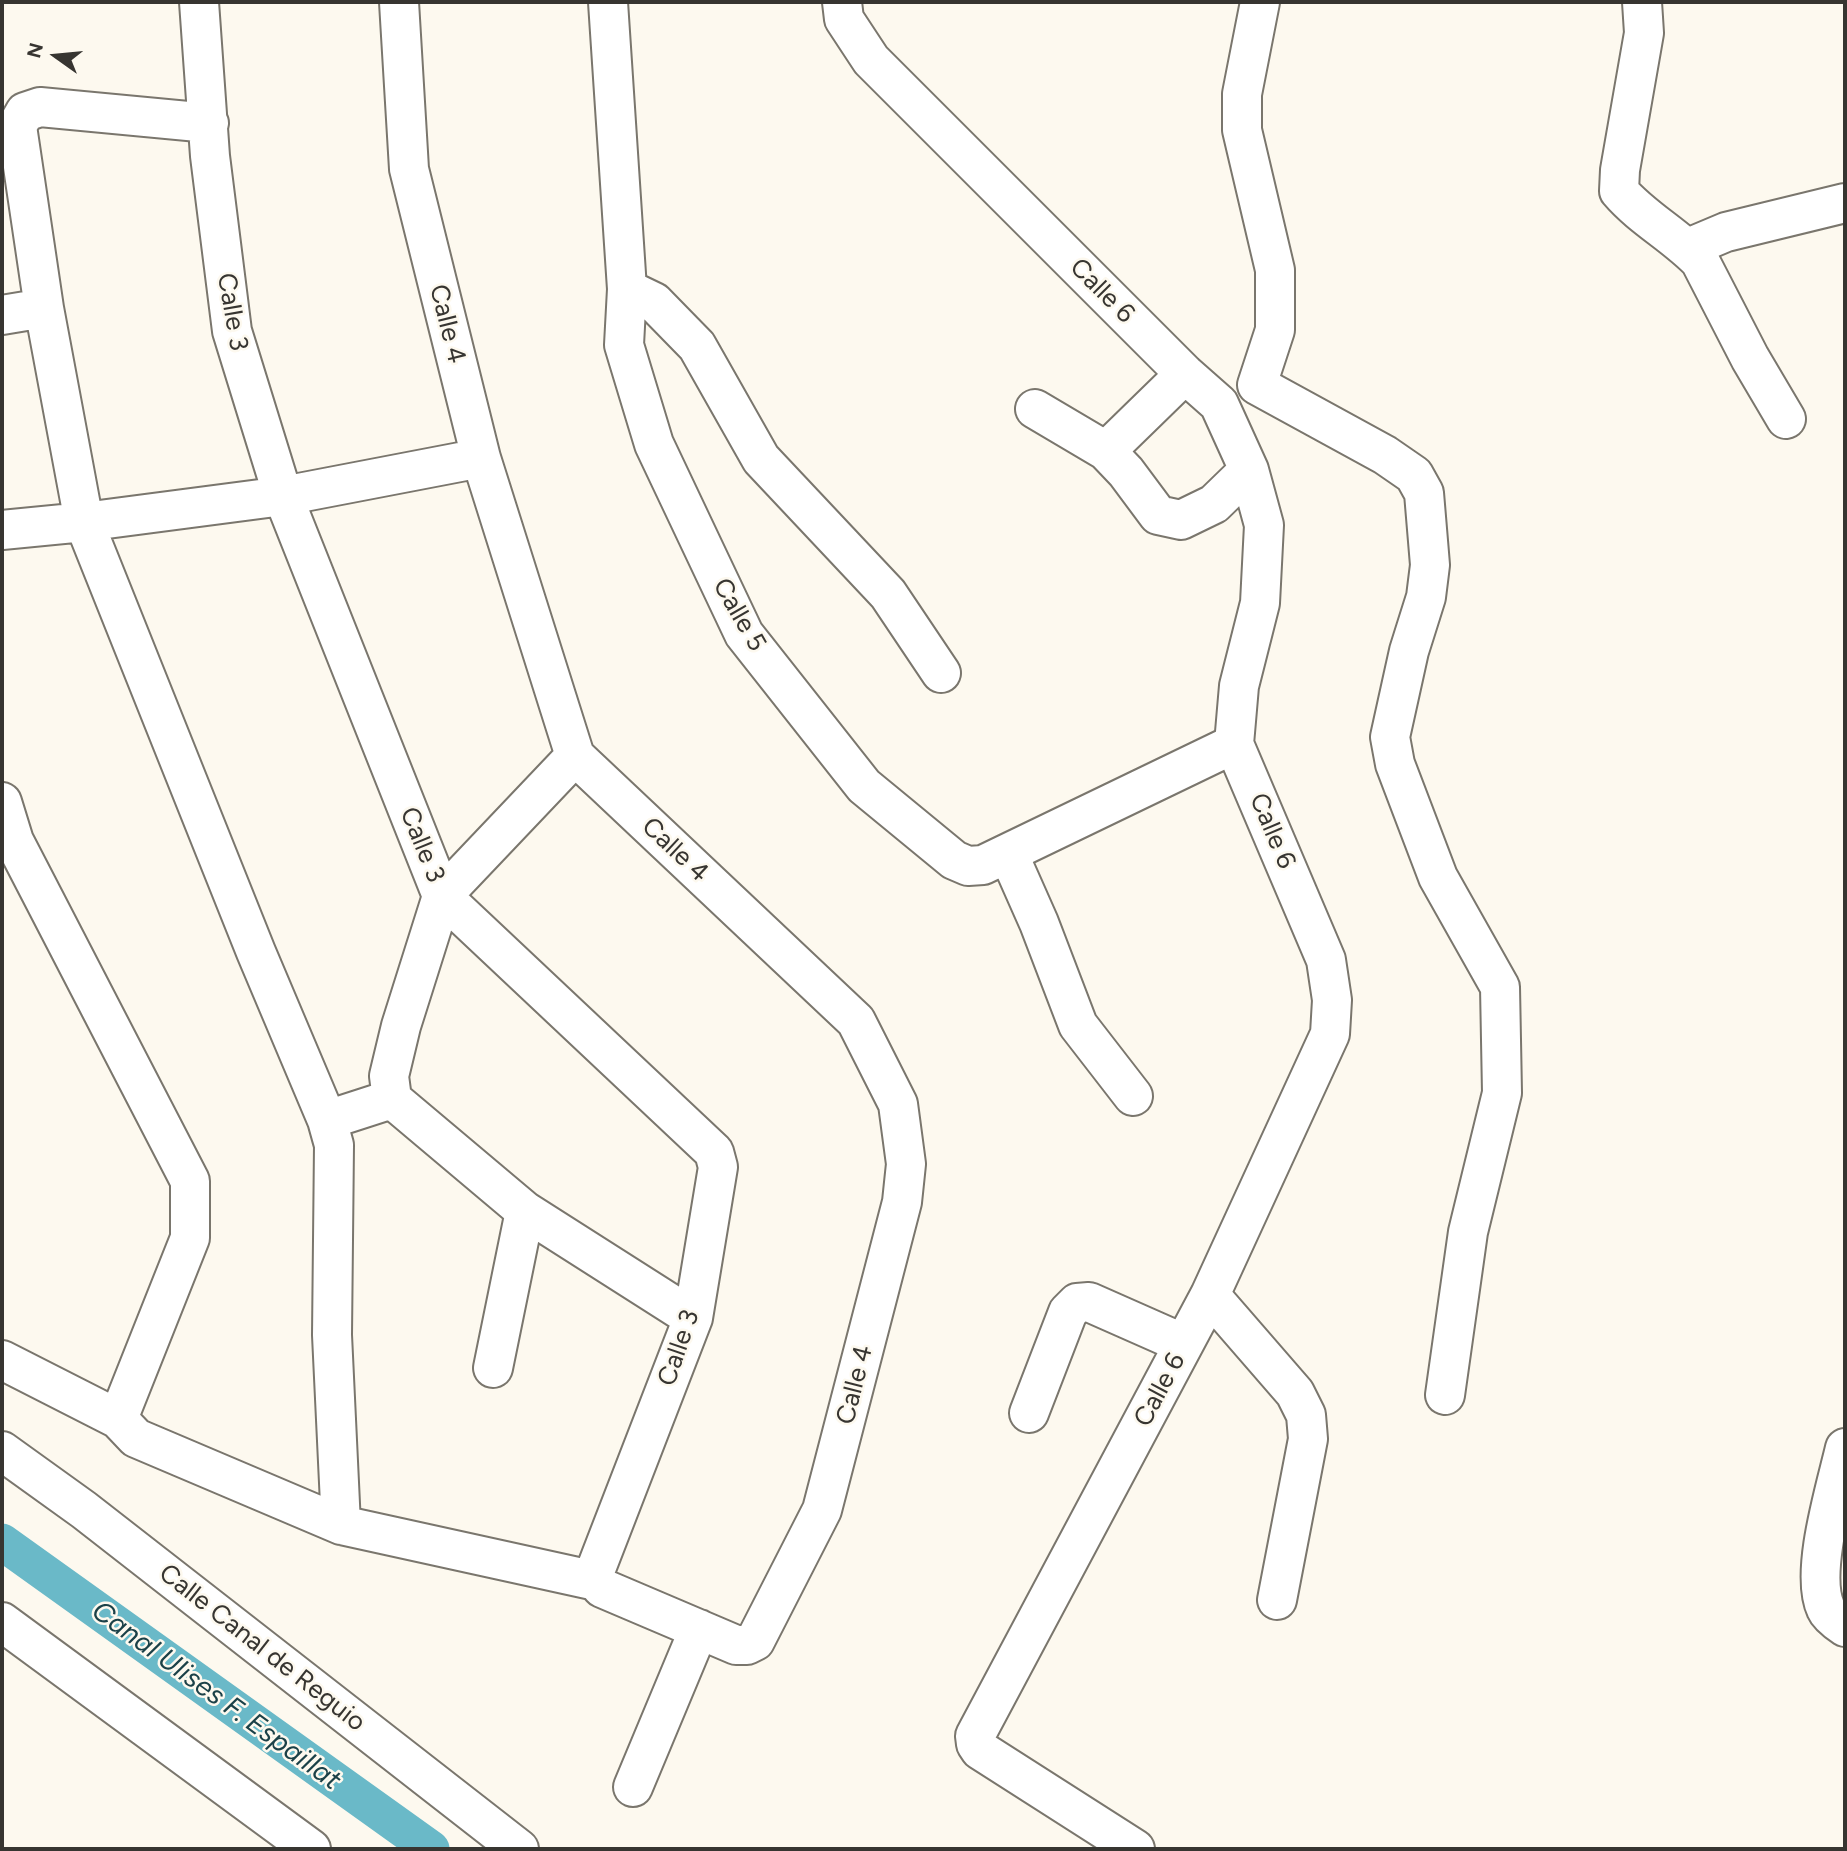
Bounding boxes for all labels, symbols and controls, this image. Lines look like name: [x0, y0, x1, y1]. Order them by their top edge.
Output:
north arrow: [21, 21, 91, 91]
text: N: [22, 40, 48, 61]
street label: Calle 6: [1063, 252, 1141, 330]
street label: Calle 3: [210, 271, 254, 353]
street label: Calle 4: [422, 281, 472, 367]
street label: Calle 5: [706, 573, 772, 657]
street label: Calle 6: [1242, 789, 1302, 873]
street label: Calle 3: [393, 803, 451, 887]
street label: Calle 4: [635, 811, 715, 889]
street label: Calle 3: [652, 1306, 706, 1390]
street label: Calle 4: [830, 1342, 880, 1428]
street label: Calle 6: [1128, 1348, 1192, 1432]
street label: Calle Canal de Reguio: [153, 1558, 371, 1738]
water label: Canal Ulises F. Espaillat: [85, 1594, 347, 1798]

